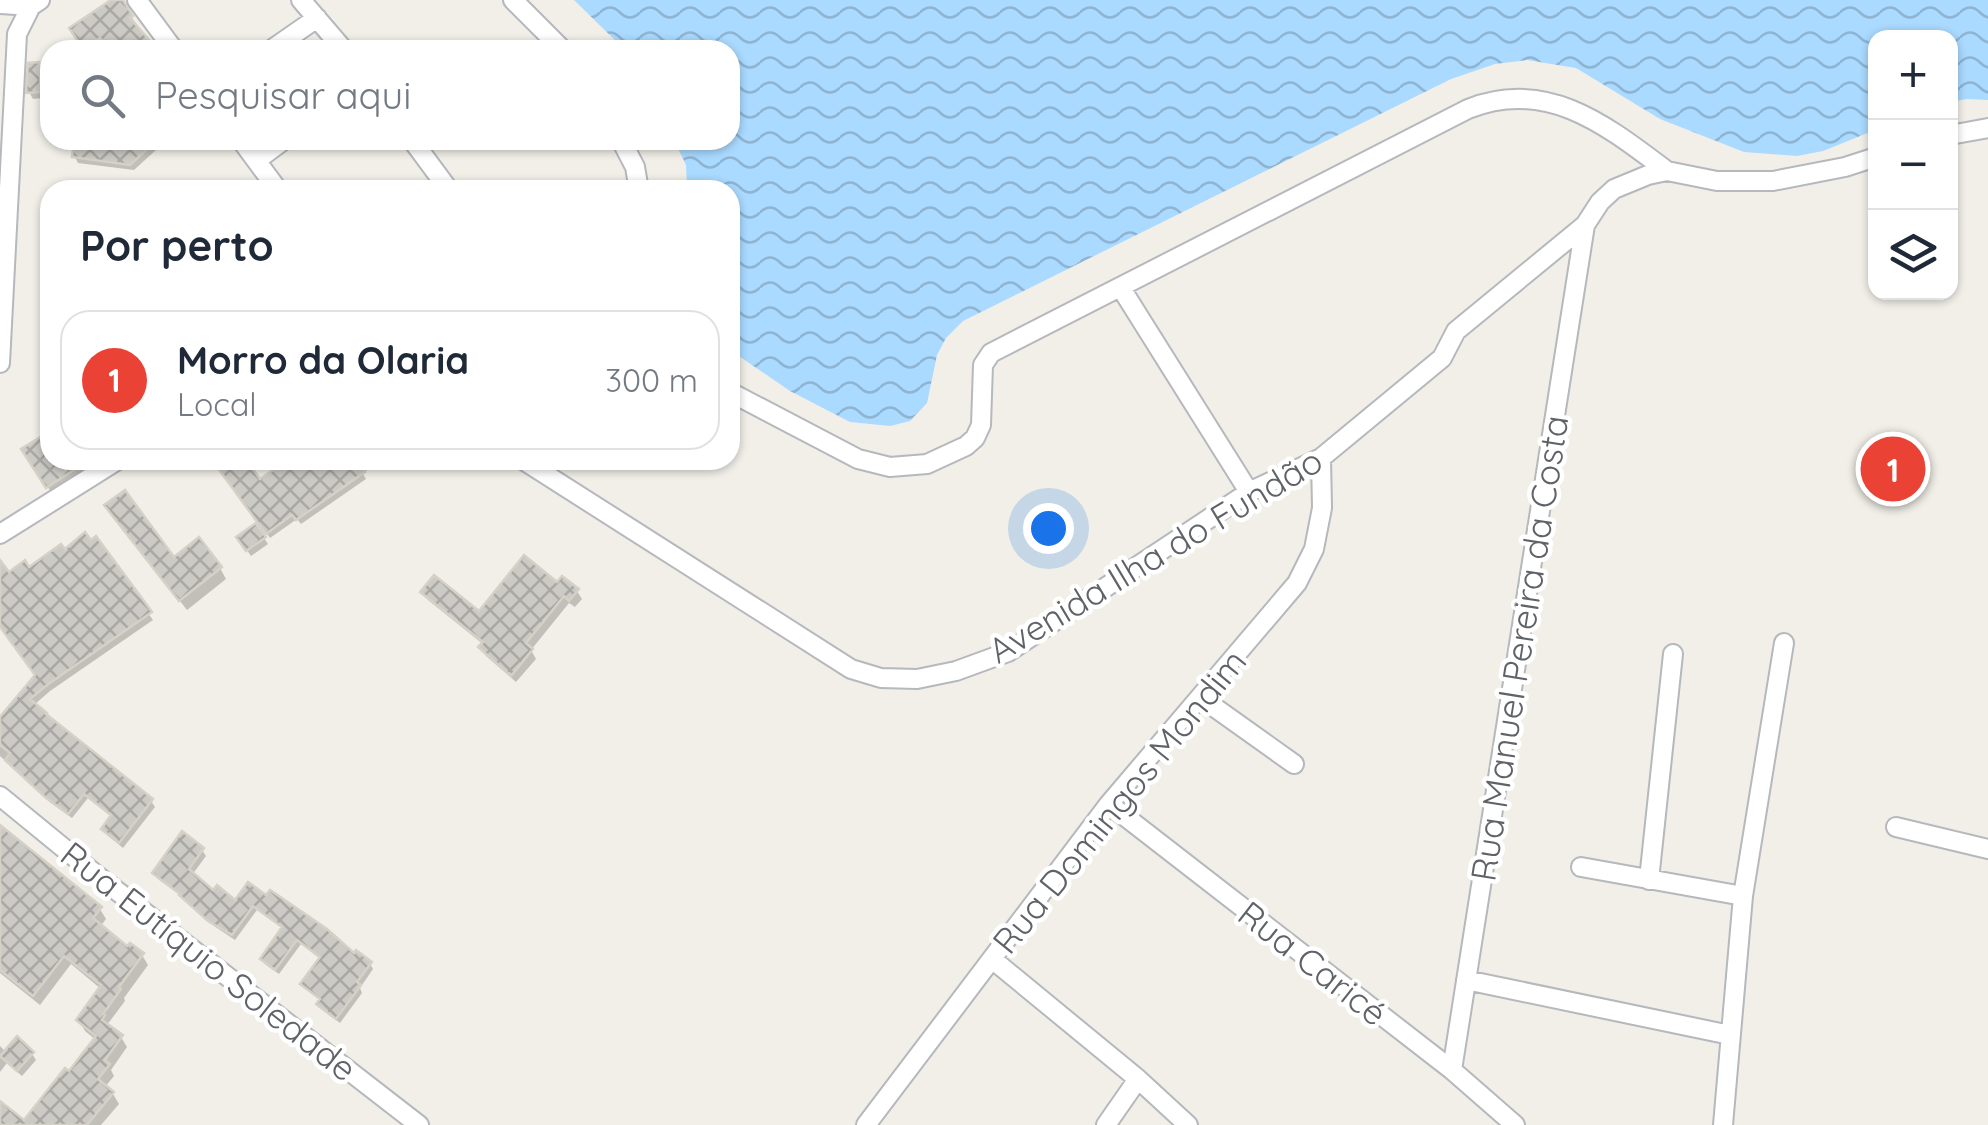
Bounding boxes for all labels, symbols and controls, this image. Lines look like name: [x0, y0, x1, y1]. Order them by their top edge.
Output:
map controls: [1868, 30, 1958, 300]
button: +: [1868, 30, 1958, 120]
search box: [40, 40, 740, 150]
icon: search: [75, 68, 130, 123]
text: Pesquisar aqui: [155, 71, 411, 119]
button: −: [1868, 120, 1958, 210]
button: layers: [1868, 210, 1958, 300]
text: Por perto: [80, 219, 274, 272]
text: Morro da Olaria: [177, 336, 469, 384]
text: 1: [108, 360, 121, 400]
text: 300 m: [605, 360, 698, 400]
text: Local: [177, 384, 257, 424]
street label: Rua Manuel Pereira da Costa: [1460, 412, 1578, 884]
pin: 1: [1860, 432, 1926, 506]
street label: Avenida Ilha do Fundão: [980, 438, 1330, 672]
your location: [1023, 503, 1074, 554]
street label: Rua Domingos Mondim: [983, 640, 1255, 962]
street label: Rua Eutíquio Soledade: [52, 832, 366, 1090]
street label: Rua Caricé: [1230, 891, 1396, 1035]

